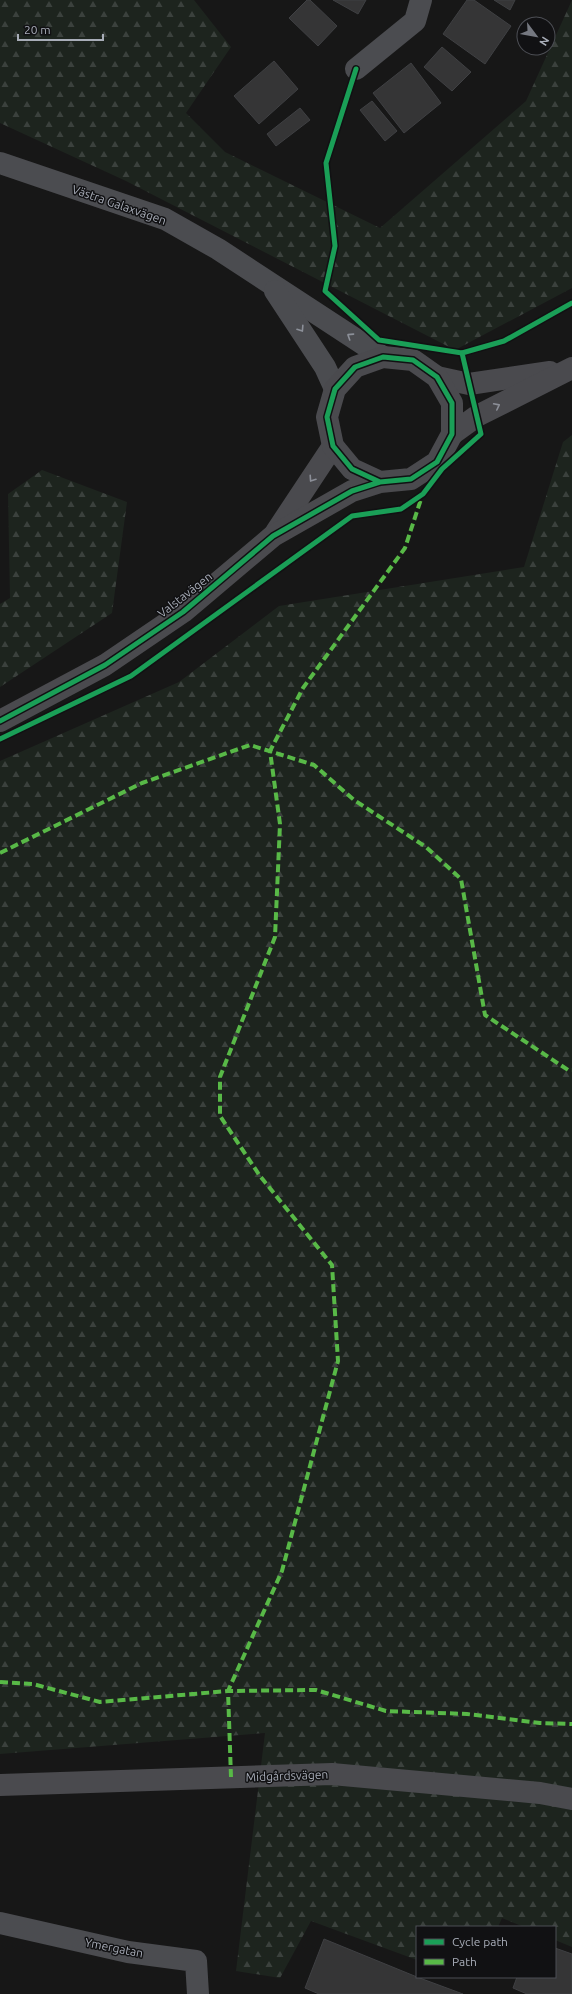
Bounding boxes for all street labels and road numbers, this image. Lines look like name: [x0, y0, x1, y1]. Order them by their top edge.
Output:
street label: Västra Galaxvägen: [70, 182, 168, 227]
street label: Valstavägen: [155, 569, 214, 620]
street label: Midgårdsvägen: [245, 1768, 328, 1783]
street label: Ymergatan: [84, 1936, 144, 1960]

